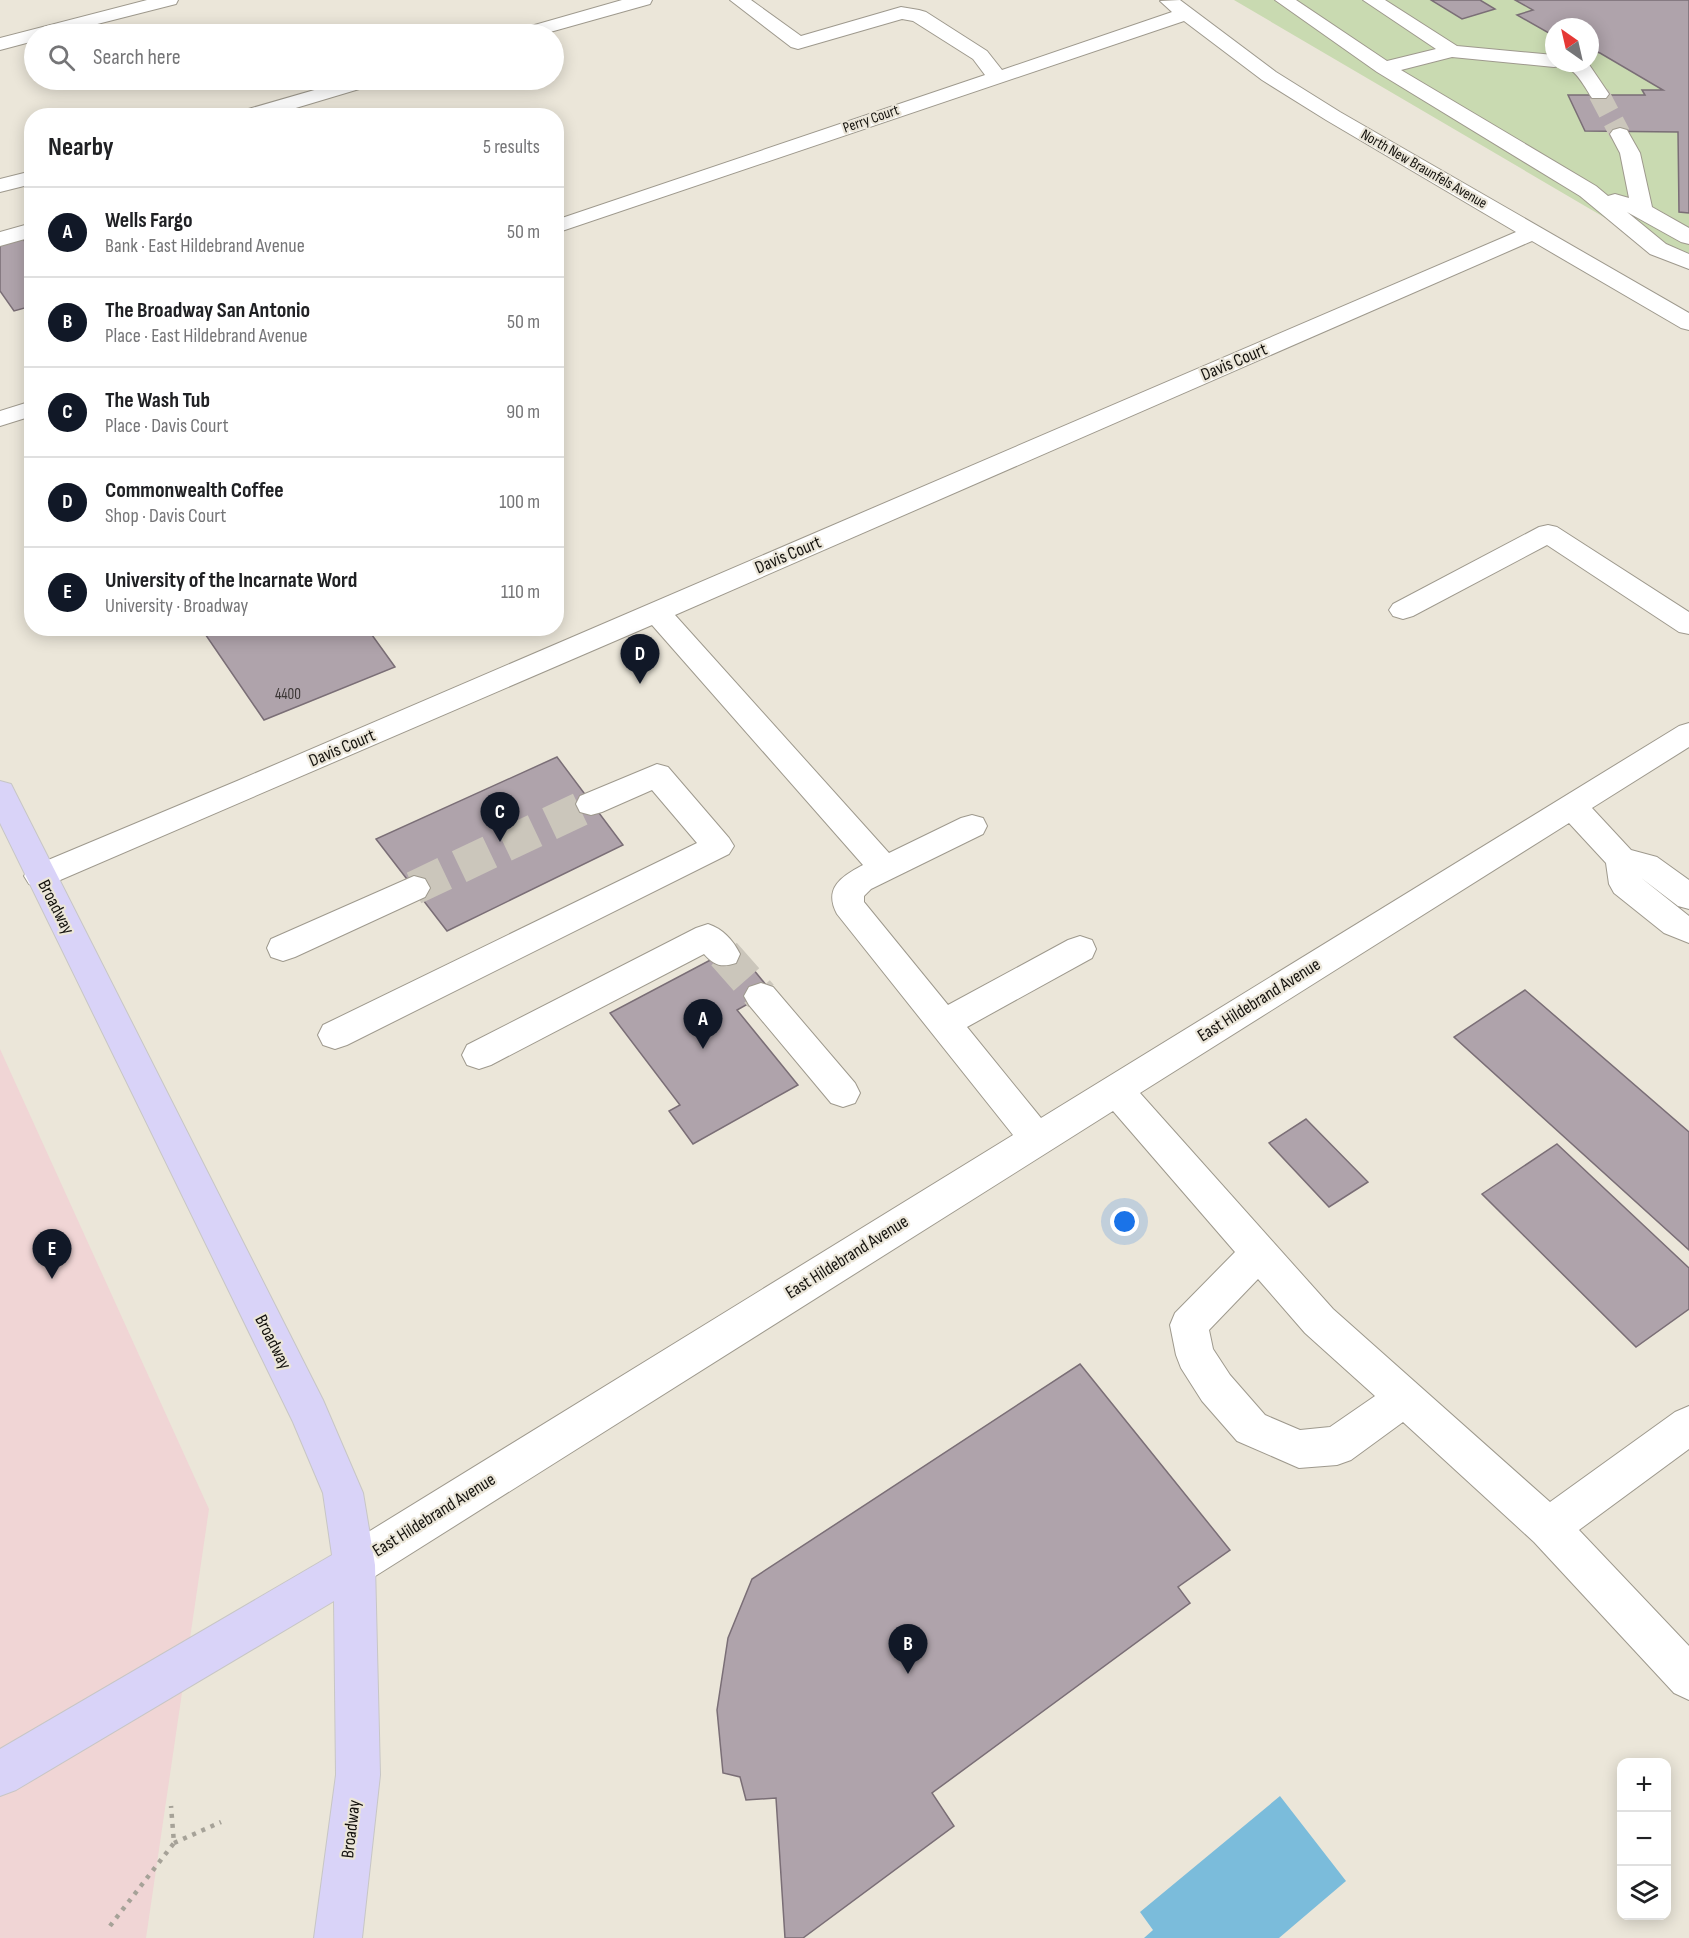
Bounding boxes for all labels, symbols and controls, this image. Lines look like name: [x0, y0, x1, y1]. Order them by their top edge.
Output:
north arrow: [1545, 18, 1599, 72]
search box: [24, 24, 564, 90]
icon: search: [45, 41, 78, 74]
text: Search here: [93, 44, 180, 71]
street label: Perry Court: [841, 100, 902, 137]
street label: North New Braunfels Avenue: [1357, 125, 1491, 213]
text: Nearby: [48, 132, 114, 163]
text: 5 results: [483, 135, 540, 159]
text: Wells Fargo: [105, 207, 193, 234]
text: A: [63, 220, 72, 244]
text: 50 m: [507, 220, 540, 244]
text: Bank · East Hildebrand Avenue: [105, 234, 305, 258]
text: The Broadway San Antonio: [105, 297, 310, 324]
text: B: [63, 310, 72, 334]
text: 50 m: [507, 310, 540, 334]
text: Place · East Hildebrand Avenue: [105, 324, 308, 348]
street label: Davis Court: [1198, 339, 1271, 385]
text: The Wash Tub: [105, 387, 210, 414]
text: C: [62, 400, 73, 424]
text: 90 m: [506, 400, 540, 424]
text: Place · Davis Court: [105, 414, 229, 438]
text: Commonwealth Coffee: [105, 477, 284, 504]
text: D: [62, 490, 73, 514]
text: 100 m: [499, 490, 540, 514]
text: Shop · Davis Court: [105, 504, 226, 528]
street label: Davis Court: [752, 532, 825, 578]
text: University of the Incarnate Word: [105, 567, 357, 594]
text: E: [63, 580, 72, 604]
text: 110 m: [501, 580, 540, 604]
text: University · Broadway: [105, 594, 248, 618]
pin: D: [620, 634, 660, 684]
house number: 4400: [275, 685, 301, 704]
street label: Davis Court: [306, 725, 379, 771]
pin: C: [480, 792, 520, 842]
street label: Broadway: [33, 876, 79, 938]
street label: East Hildebrand Avenue: [1194, 954, 1324, 1046]
pin: A: [684, 1000, 722, 1049]
your location: [1110, 1207, 1139, 1236]
street label: East Hildebrand Avenue: [782, 1211, 912, 1303]
pin: E: [32, 1230, 72, 1279]
street label: Broadway: [250, 1311, 296, 1373]
street label: East Hildebrand Avenue: [369, 1469, 499, 1561]
pin: B: [888, 1624, 928, 1674]
map controls: [1617, 1758, 1671, 1920]
button: +: [1617, 1758, 1671, 1812]
street label: Broadway: [337, 1799, 365, 1859]
button: −: [1617, 1812, 1671, 1866]
button: layers: [1617, 1866, 1671, 1920]

